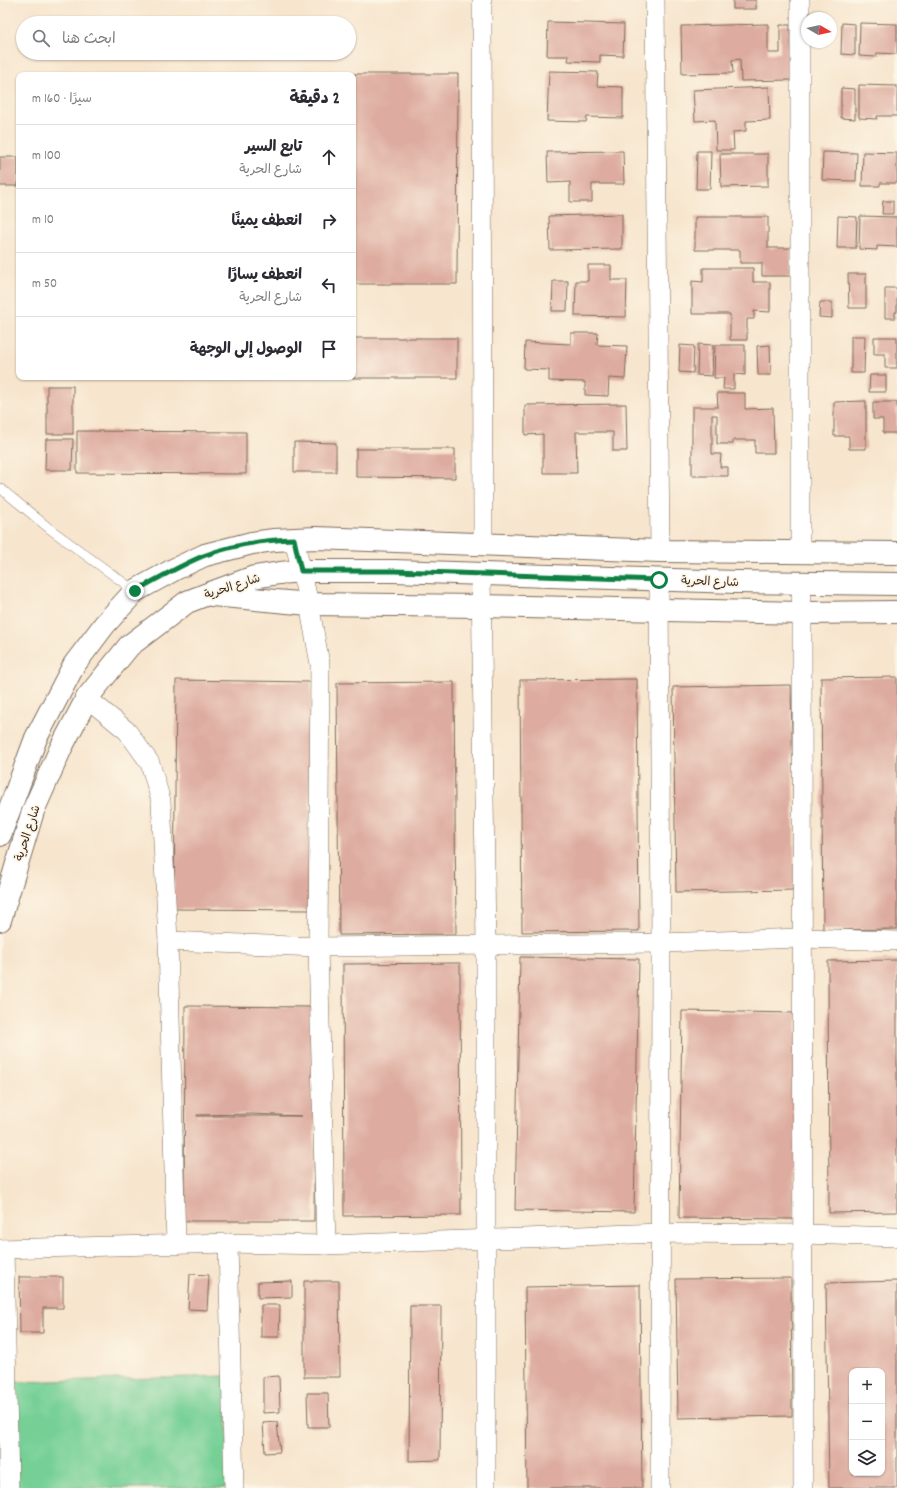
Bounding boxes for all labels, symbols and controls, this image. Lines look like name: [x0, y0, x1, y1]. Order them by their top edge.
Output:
north arrow: [801, 12, 837, 48]
search box: [16, 16, 356, 60]
icon: search: [30, 27, 52, 49]
text: ابحث هنا: [62, 29, 116, 51]
text: 2 دقيقة: [289, 88, 340, 112]
text: سيرًا · 160 m: [32, 90, 92, 109]
text: تابع السير: [245, 137, 302, 159]
icon: ahead: [318, 146, 340, 168]
text: 100 m: [32, 147, 61, 166]
text: شارع الحرية: [239, 161, 302, 180]
icon: right: [318, 210, 340, 232]
text: 10 m: [32, 211, 54, 230]
text: انعطف يمينًا: [232, 211, 302, 233]
text: انعطف يسارًا: [228, 265, 302, 287]
icon: left: [318, 274, 340, 296]
text: 50 m: [32, 275, 57, 294]
text: شارع الحرية: [239, 289, 302, 308]
icon: arrive: [318, 338, 340, 360]
text: الوصول إلى الوجهة: [190, 339, 302, 361]
street label: شارع الحرية: [202, 570, 263, 604]
route start: [650, 571, 668, 589]
street label: شارع الحرية: [681, 573, 739, 592]
route end: [126, 582, 144, 600]
street label: شارع الحرية: [11, 803, 45, 864]
map controls: [849, 1368, 885, 1476]
button: +: [849, 1368, 885, 1404]
button: −: [849, 1404, 885, 1440]
button: layers: [849, 1440, 885, 1476]

